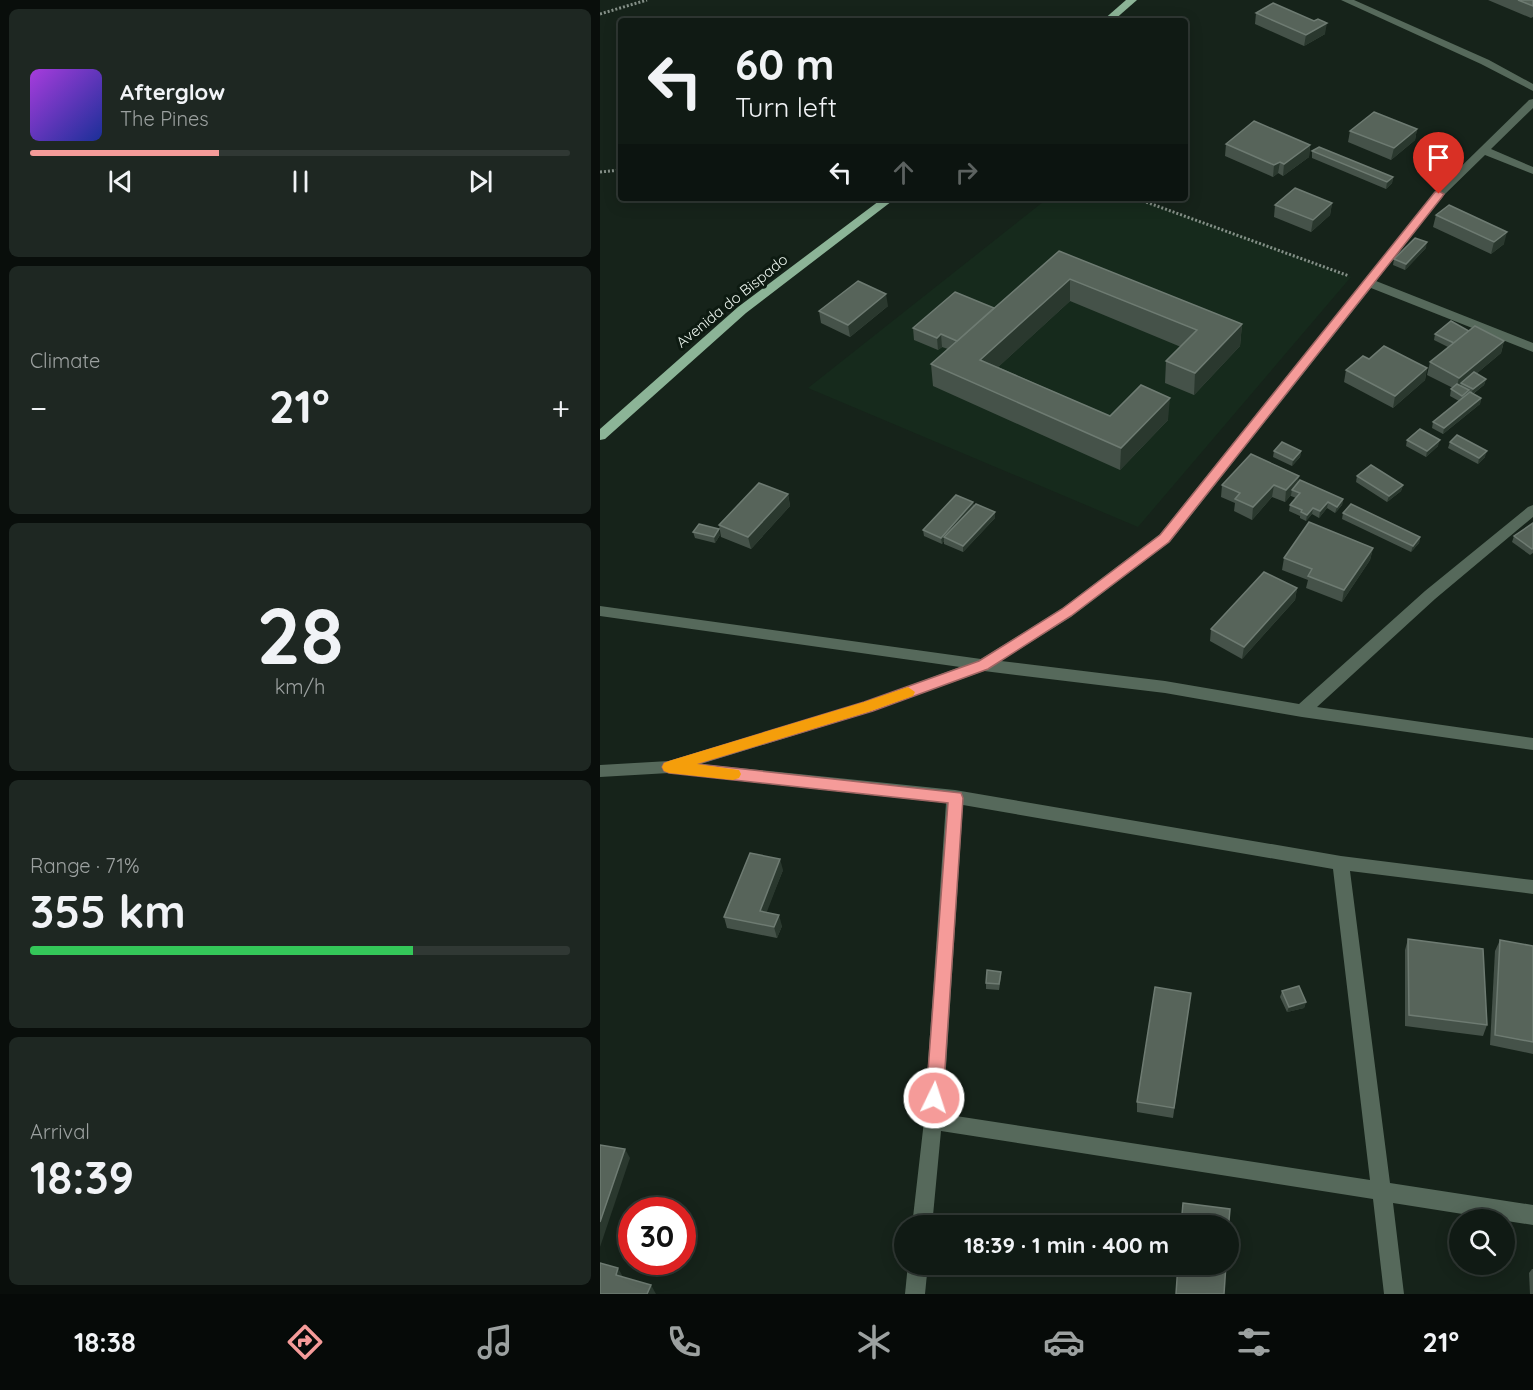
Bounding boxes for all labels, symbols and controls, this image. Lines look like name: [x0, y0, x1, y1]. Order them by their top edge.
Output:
text: 60 m: [735, 38, 835, 91]
icon: left: [636, 42, 714, 120]
text: Afterglow: [120, 78, 225, 106]
text: Turn left: [735, 90, 837, 124]
text: The Pines: [120, 106, 209, 131]
pin: [1413, 132, 1464, 194]
icon: arrive: [1422, 141, 1455, 174]
icon: left: [824, 156, 857, 189]
icon: ahead: [887, 156, 920, 189]
icon: right: [950, 156, 983, 189]
icon: previous: [104, 165, 137, 198]
icon: pause: [284, 165, 317, 198]
icon: next: [464, 165, 497, 198]
street label: Avenida do Bispado: [672, 250, 791, 352]
text: Climate: [30, 348, 100, 373]
text: 21°: [269, 378, 330, 434]
text: −: [30, 387, 47, 428]
text: +: [551, 387, 570, 428]
text: 28: [256, 586, 344, 684]
text: km/h: [275, 674, 325, 699]
text: Range · 71%: [30, 853, 140, 878]
text: 355 km: [30, 883, 186, 939]
position arrow: [902, 1066, 966, 1130]
text: Arrival: [30, 1119, 90, 1144]
text: 18:39: [30, 1149, 134, 1205]
speed limit sign: 30: [618, 1197, 696, 1275]
map controls: [1449, 1209, 1515, 1275]
button: search: [1449, 1209, 1515, 1275]
text: 18:39 · 1 min · 400 m: [964, 1231, 1169, 1259]
icon: directions: [284, 1321, 326, 1363]
icon: music: [474, 1321, 516, 1363]
icon: phone: [663, 1321, 705, 1363]
icon: climate: [853, 1321, 895, 1363]
icon: car: [1043, 1321, 1085, 1363]
icon: filters: [1233, 1321, 1275, 1363]
text: 18:38: [74, 1325, 136, 1359]
text: 21°: [1423, 1325, 1459, 1359]

